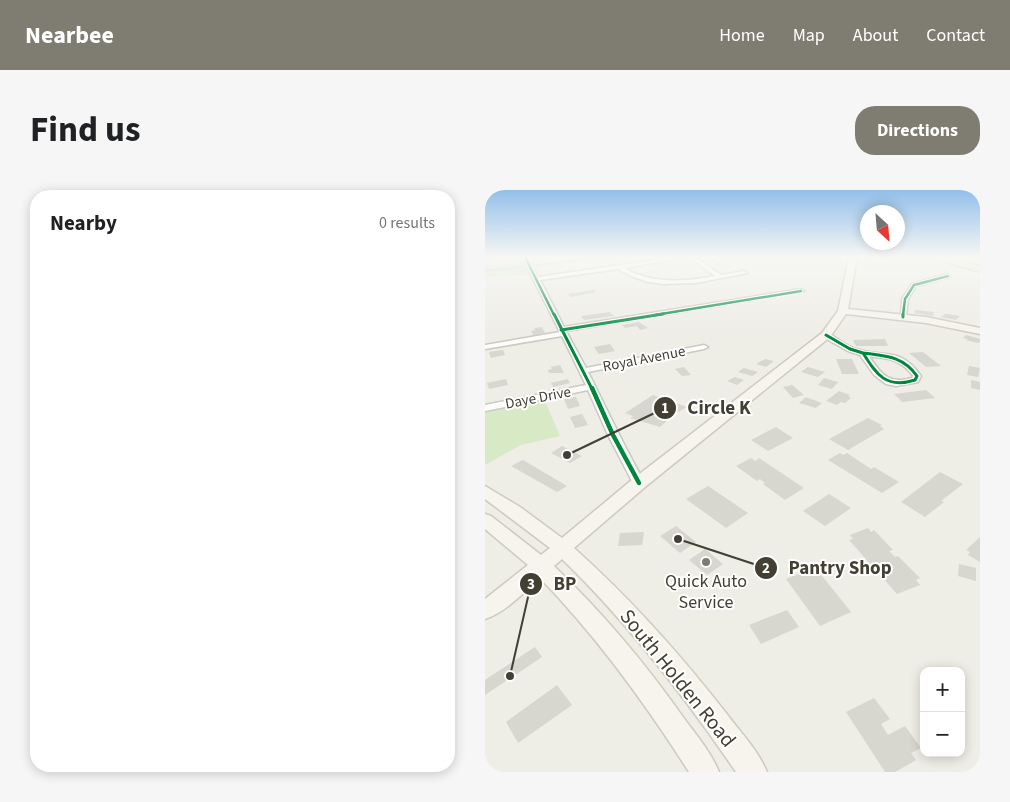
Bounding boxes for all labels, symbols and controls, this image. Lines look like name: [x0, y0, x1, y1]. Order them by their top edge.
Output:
text: Nearbee: [25, 18, 114, 53]
text: Home: [719, 23, 765, 48]
text: Map: [793, 23, 825, 48]
text: About: [853, 23, 898, 48]
text: Contact: [926, 23, 985, 48]
text: Find us: [30, 105, 140, 155]
button: Directions: [855, 106, 980, 155]
north arrow: [860, 205, 905, 250]
text: Nearby: [50, 208, 117, 238]
text: 0 results: [379, 212, 435, 234]
street label: Royal Avenue: [601, 341, 687, 377]
street label: Daye Drive: [503, 381, 573, 415]
callout: Circle K: [652, 391, 761, 425]
text: Circle K: [687, 395, 751, 422]
text: 1: [661, 398, 669, 419]
callout: Pantry Shop: [753, 551, 902, 585]
text: Pantry Shop: [788, 555, 892, 582]
marker: Quick Auto Service: [700, 556, 712, 568]
text: 2: [762, 558, 770, 579]
callout: BP: [518, 567, 586, 601]
place label: Quick Auto Service: [665, 569, 747, 615]
text: BP: [554, 571, 576, 598]
text: 3: [527, 574, 535, 595]
street label: South Holden Road: [613, 603, 743, 753]
map controls: [920, 667, 965, 757]
button: +: [920, 667, 965, 712]
button: −: [920, 712, 965, 757]

